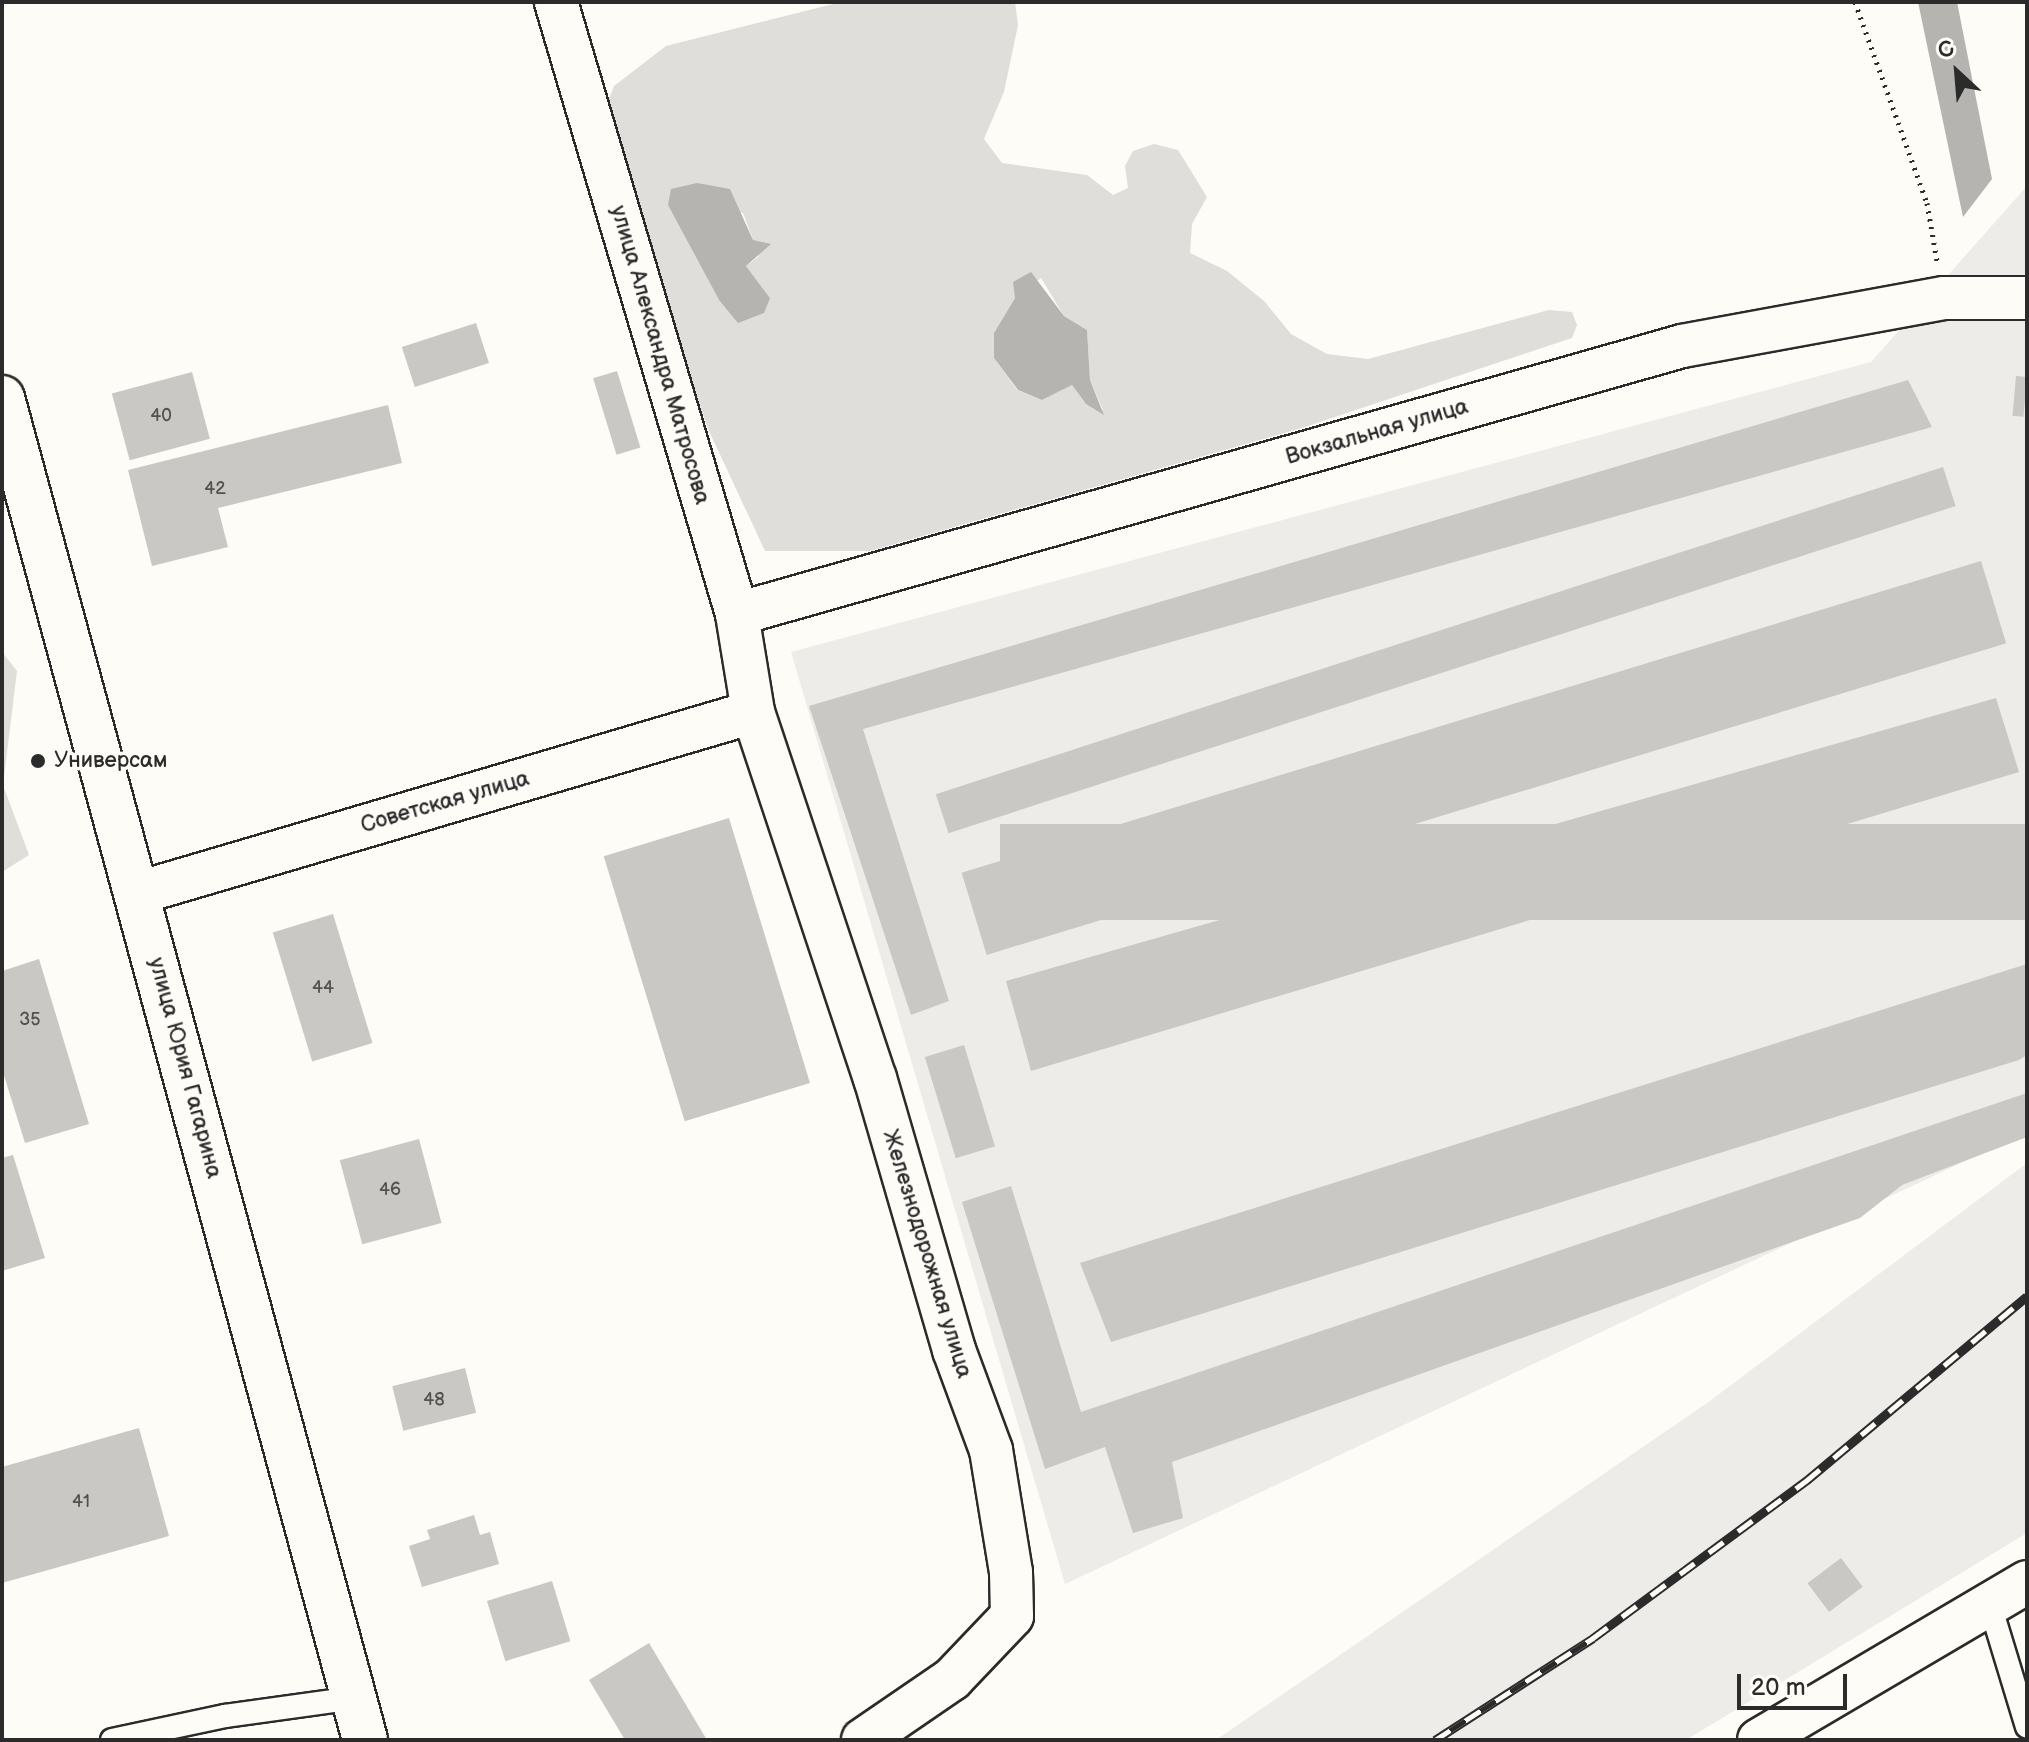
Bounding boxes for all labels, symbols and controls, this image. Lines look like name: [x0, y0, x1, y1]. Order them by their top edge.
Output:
north arrow: [1917, 32, 1997, 112]
text: С: [1933, 34, 1959, 65]
street label: улица Александра Матросова: [605, 203, 715, 507]
street label: Вокзальная улица: [1283, 393, 1471, 471]
house number: 40: [150, 405, 172, 427]
house number: 42: [204, 478, 226, 500]
place label: Универсам: [54, 748, 168, 774]
marker: Универсам: [29, 752, 47, 770]
street label: Советская улица: [358, 765, 532, 839]
street label: улица Юрия Гагарина: [143, 955, 227, 1181]
house number: 44: [312, 977, 334, 999]
house number: 35: [19, 1009, 41, 1031]
street label: Железнодорожная улица: [877, 1127, 977, 1381]
house number: 46: [379, 1179, 401, 1201]
house number: 48: [423, 1389, 445, 1411]
house number: 41: [72, 1491, 90, 1513]
scale bar: [1741, 1658, 1851, 1708]
text: 20 m: [1751, 1673, 1806, 1702]

